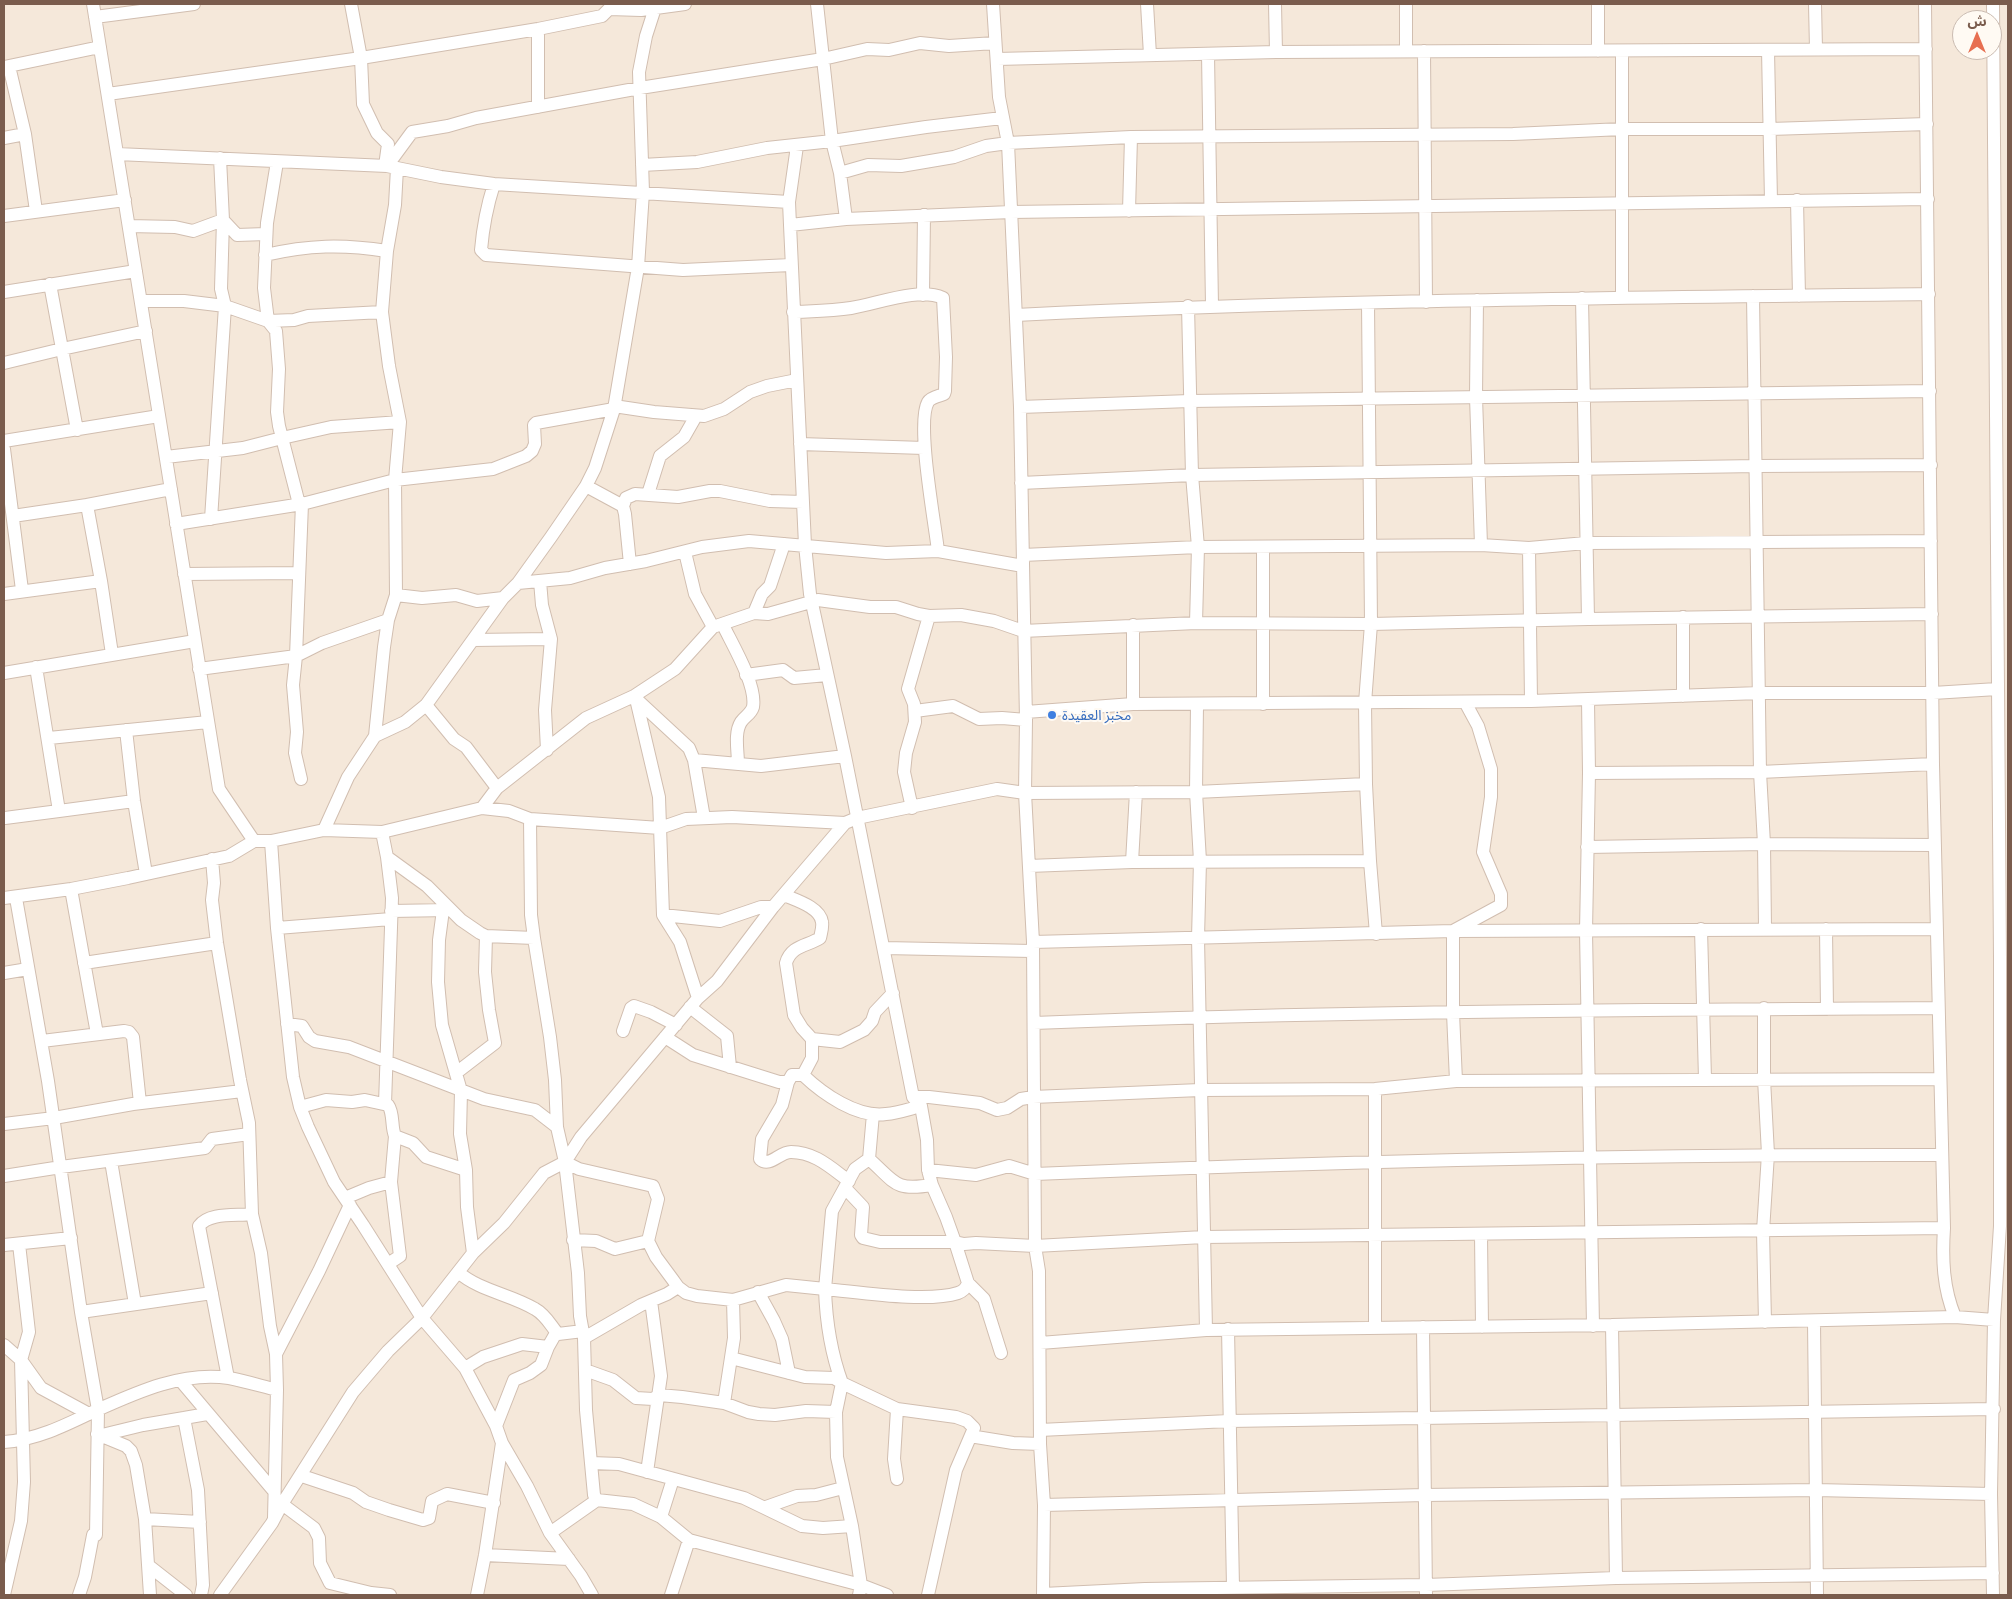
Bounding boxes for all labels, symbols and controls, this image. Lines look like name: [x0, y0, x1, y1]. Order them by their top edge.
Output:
north arrow: [1952, 10, 2002, 60]
text: ش: [1967, 13, 1987, 29]
place label: مخبز العقيدة: [1062, 707, 1131, 723]
marker: مخبز العقيدة: [1046, 709, 1058, 721]

